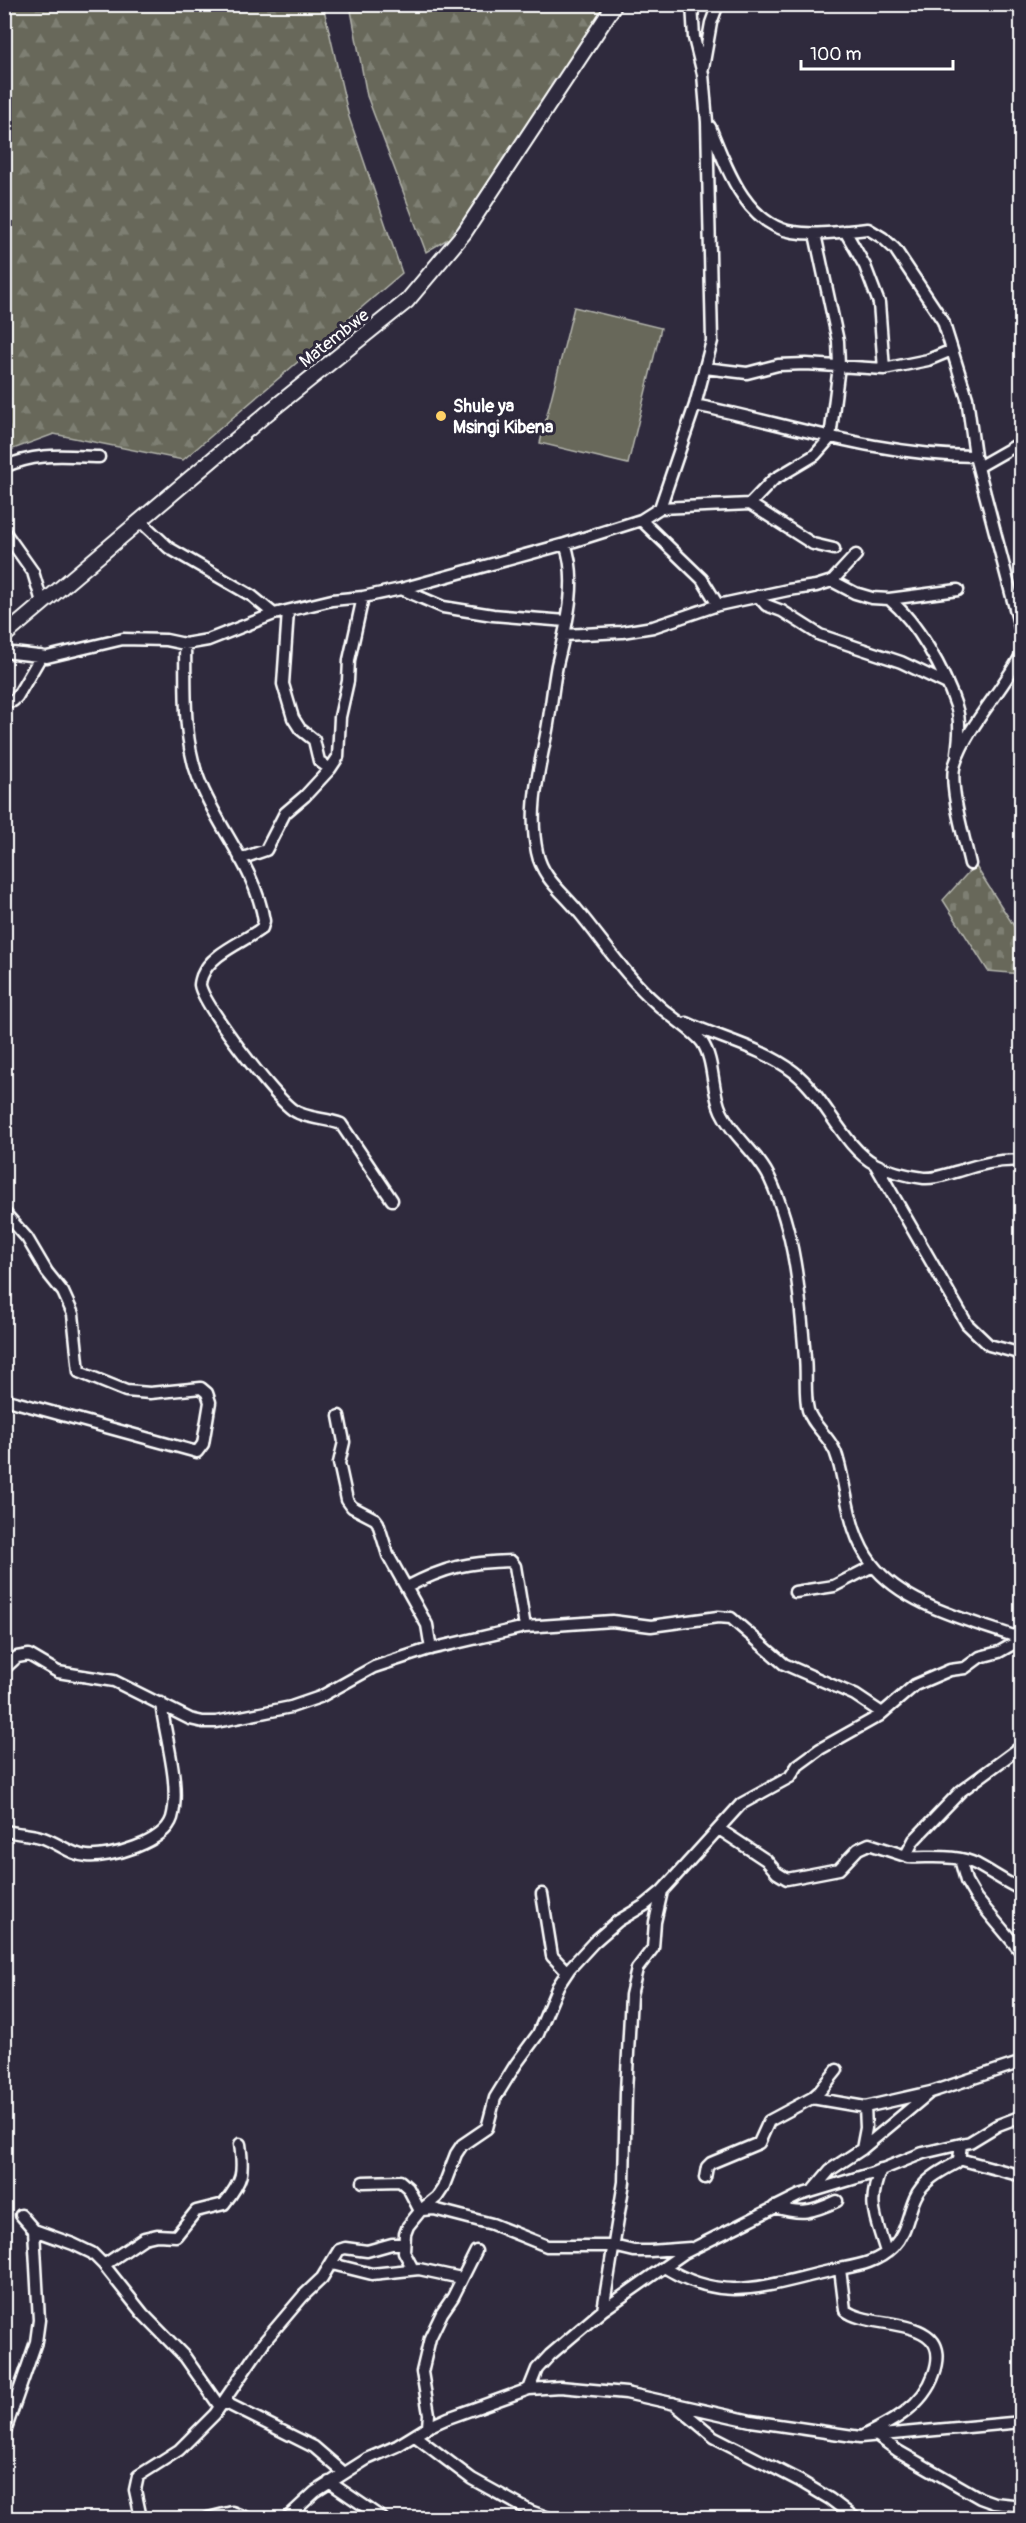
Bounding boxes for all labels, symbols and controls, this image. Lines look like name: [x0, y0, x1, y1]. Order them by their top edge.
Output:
scale bar: [801, 33, 952, 71]
text: 100 m: [810, 43, 862, 66]
street label: Matembwe: [295, 304, 374, 373]
place label: Shule ya Msingi Kibena: [453, 395, 554, 439]
marker: Shule ya Msingi Kibena: [434, 409, 448, 423]

